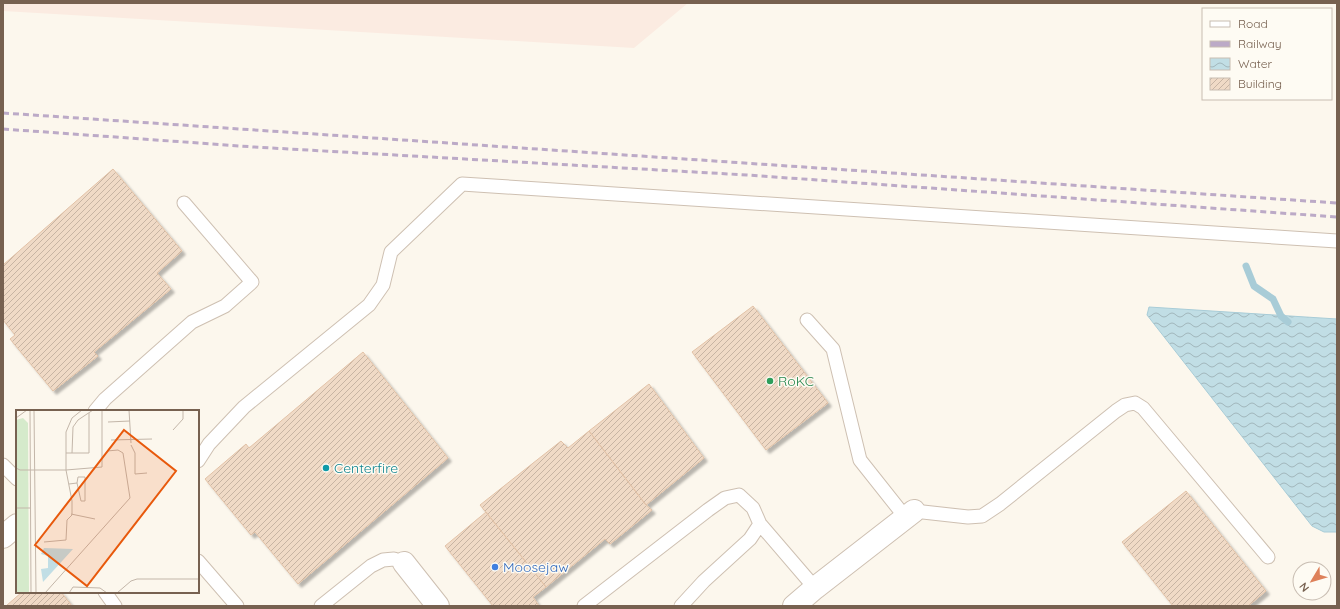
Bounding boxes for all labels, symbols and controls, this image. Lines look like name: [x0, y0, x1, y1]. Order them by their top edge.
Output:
legend: [1202, 8, 1332, 100]
text: Road: [1238, 16, 1268, 31]
text: Railway: [1238, 36, 1282, 51]
text: Water: [1238, 56, 1273, 71]
text: Building: [1238, 76, 1282, 91]
place label: RoKC: [778, 372, 814, 390]
marker: RoKC: [765, 376, 775, 386]
inset map: [16, 410, 199, 593]
place label: Centerfire: [334, 459, 398, 477]
marker: Centerfire: [321, 463, 331, 473]
place label: Moosejaw: [503, 558, 569, 576]
north arrow: [1292, 561, 1332, 601]
marker: Moosejaw: [490, 562, 500, 572]
text: N: [1296, 580, 1312, 595]

